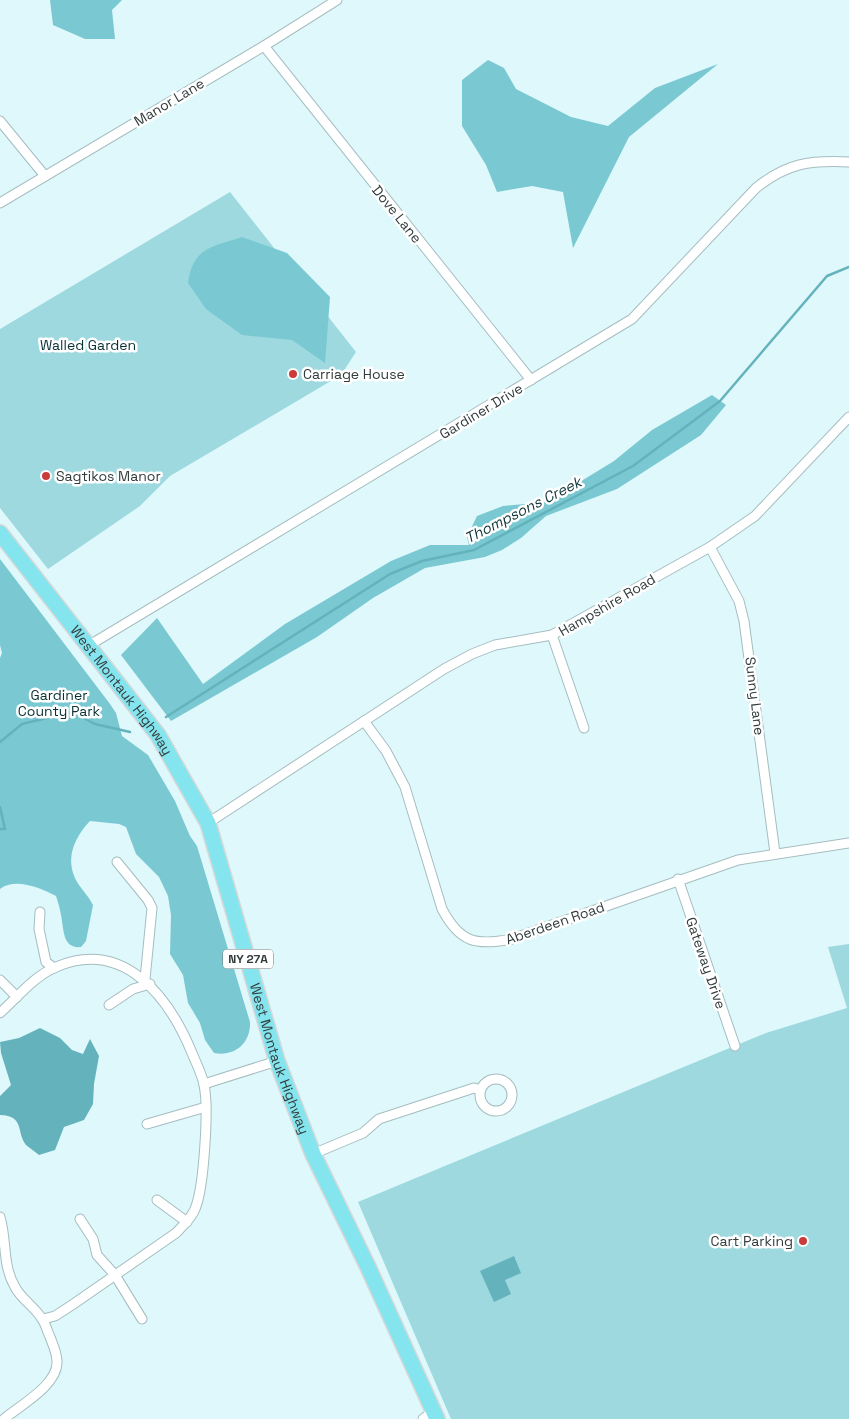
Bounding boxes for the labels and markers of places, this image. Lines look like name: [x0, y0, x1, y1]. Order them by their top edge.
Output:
place label: Carriage House: [303, 365, 405, 383]
marker: Carriage House: [287, 368, 299, 380]
place label: Sagtikos Manor: [56, 467, 161, 485]
marker: Sagtikos Manor: [40, 470, 52, 482]
place label: Cart Parking: [711, 1232, 793, 1250]
marker: Cart Parking: [797, 1235, 809, 1247]

